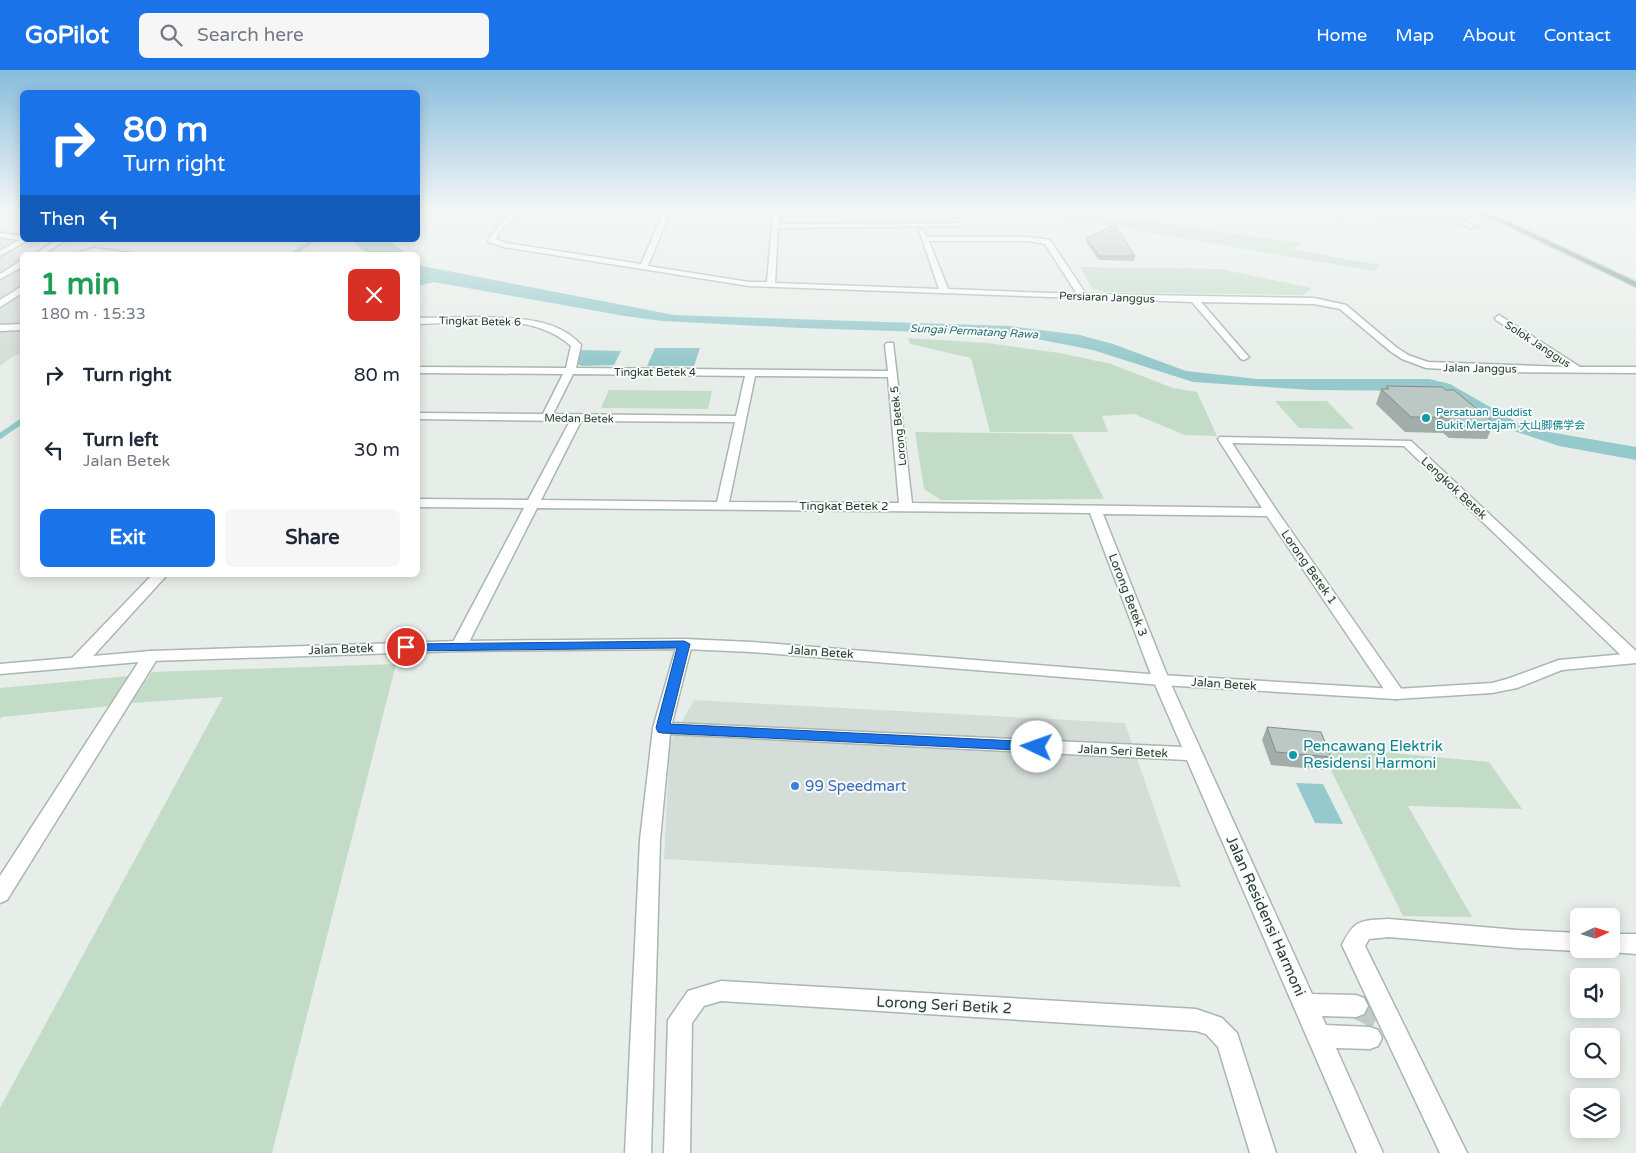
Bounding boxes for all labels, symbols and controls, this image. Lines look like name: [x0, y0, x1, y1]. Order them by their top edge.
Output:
search box: [139, 13, 489, 58]
text: GoPilot: [25, 21, 109, 50]
icon: search: [157, 21, 185, 49]
text: Search here: [197, 24, 304, 46]
text: Home: [1316, 24, 1367, 46]
text: Map: [1395, 24, 1434, 46]
text: About: [1462, 24, 1516, 46]
text: Contact: [1544, 24, 1611, 46]
text: 80 m: [123, 109, 208, 151]
icon: right: [40, 110, 105, 175]
text: Turn right: [123, 151, 225, 177]
icon: left: [95, 205, 123, 233]
text: Then: [40, 208, 85, 230]
text: 1 min: [40, 266, 120, 303]
button: close: [348, 269, 400, 321]
street label: Persiaran Janggus: [1059, 289, 1155, 306]
text: 180 m · 15:33: [40, 304, 146, 324]
street label: Tingkat Betek 6: [439, 314, 521, 329]
street label: Solok Janggus: [1502, 318, 1573, 370]
water label: Sungai Permatang Rawa: [910, 322, 1039, 341]
icon: right: [40, 361, 68, 389]
street label: Jalan Janggus: [1443, 361, 1517, 376]
text: Turn right: [83, 364, 171, 386]
text: 80 m: [354, 364, 400, 386]
street label: Tingkat Betek 4: [614, 366, 696, 379]
street label: Lorong Betek 5: [888, 385, 909, 466]
place label: Persatuan Buddist Bukit Mertajam 大山脚佛学会: [1436, 406, 1585, 432]
street label: Medan Betek: [544, 411, 614, 426]
marker: Persatuan Buddist Bukit Mertajam 大山脚佛学会: [1420, 412, 1432, 424]
text: Turn left: [83, 429, 159, 451]
icon: left: [40, 436, 68, 464]
text: 30 m: [354, 439, 400, 461]
text: Jalan Betek: [83, 451, 170, 471]
street label: Lengkok Betek: [1418, 454, 1490, 522]
street label: Tingkat Betek 2: [799, 499, 889, 513]
button: Exit: [40, 509, 215, 567]
button: Share: [225, 509, 400, 567]
street label: Lorong Betek 1: [1278, 527, 1340, 607]
street label: Lorong Betek 3: [1106, 552, 1150, 638]
pin: [385, 626, 427, 668]
icon: arrive: [392, 633, 420, 661]
street label: Jalan Betek: [308, 641, 374, 657]
street label: Jalan Betek: [788, 643, 855, 661]
street label: Jalan Betek: [1191, 675, 1258, 693]
position arrow: [1010, 720, 1062, 772]
place label: Pencawang Elektrik Residensi Harmoni: [1303, 737, 1443, 772]
street label: Jalan Seri Betek: [1078, 742, 1169, 760]
marker: Pencawang Elektrik Residensi Harmoni: [1287, 749, 1299, 761]
place label: 99 Speedmart: [805, 777, 907, 795]
marker: 99 Speedmart: [789, 780, 801, 792]
street label: Jalan Residensi Harmoni: [1222, 833, 1310, 999]
north arrow: [1570, 908, 1620, 958]
map controls: [1570, 908, 1620, 1138]
button: sound: [1570, 968, 1620, 1018]
street label: Lorong Seri Betik 2: [876, 992, 1012, 1018]
button: search: [1570, 1028, 1620, 1078]
button: layers: [1570, 1088, 1620, 1138]

